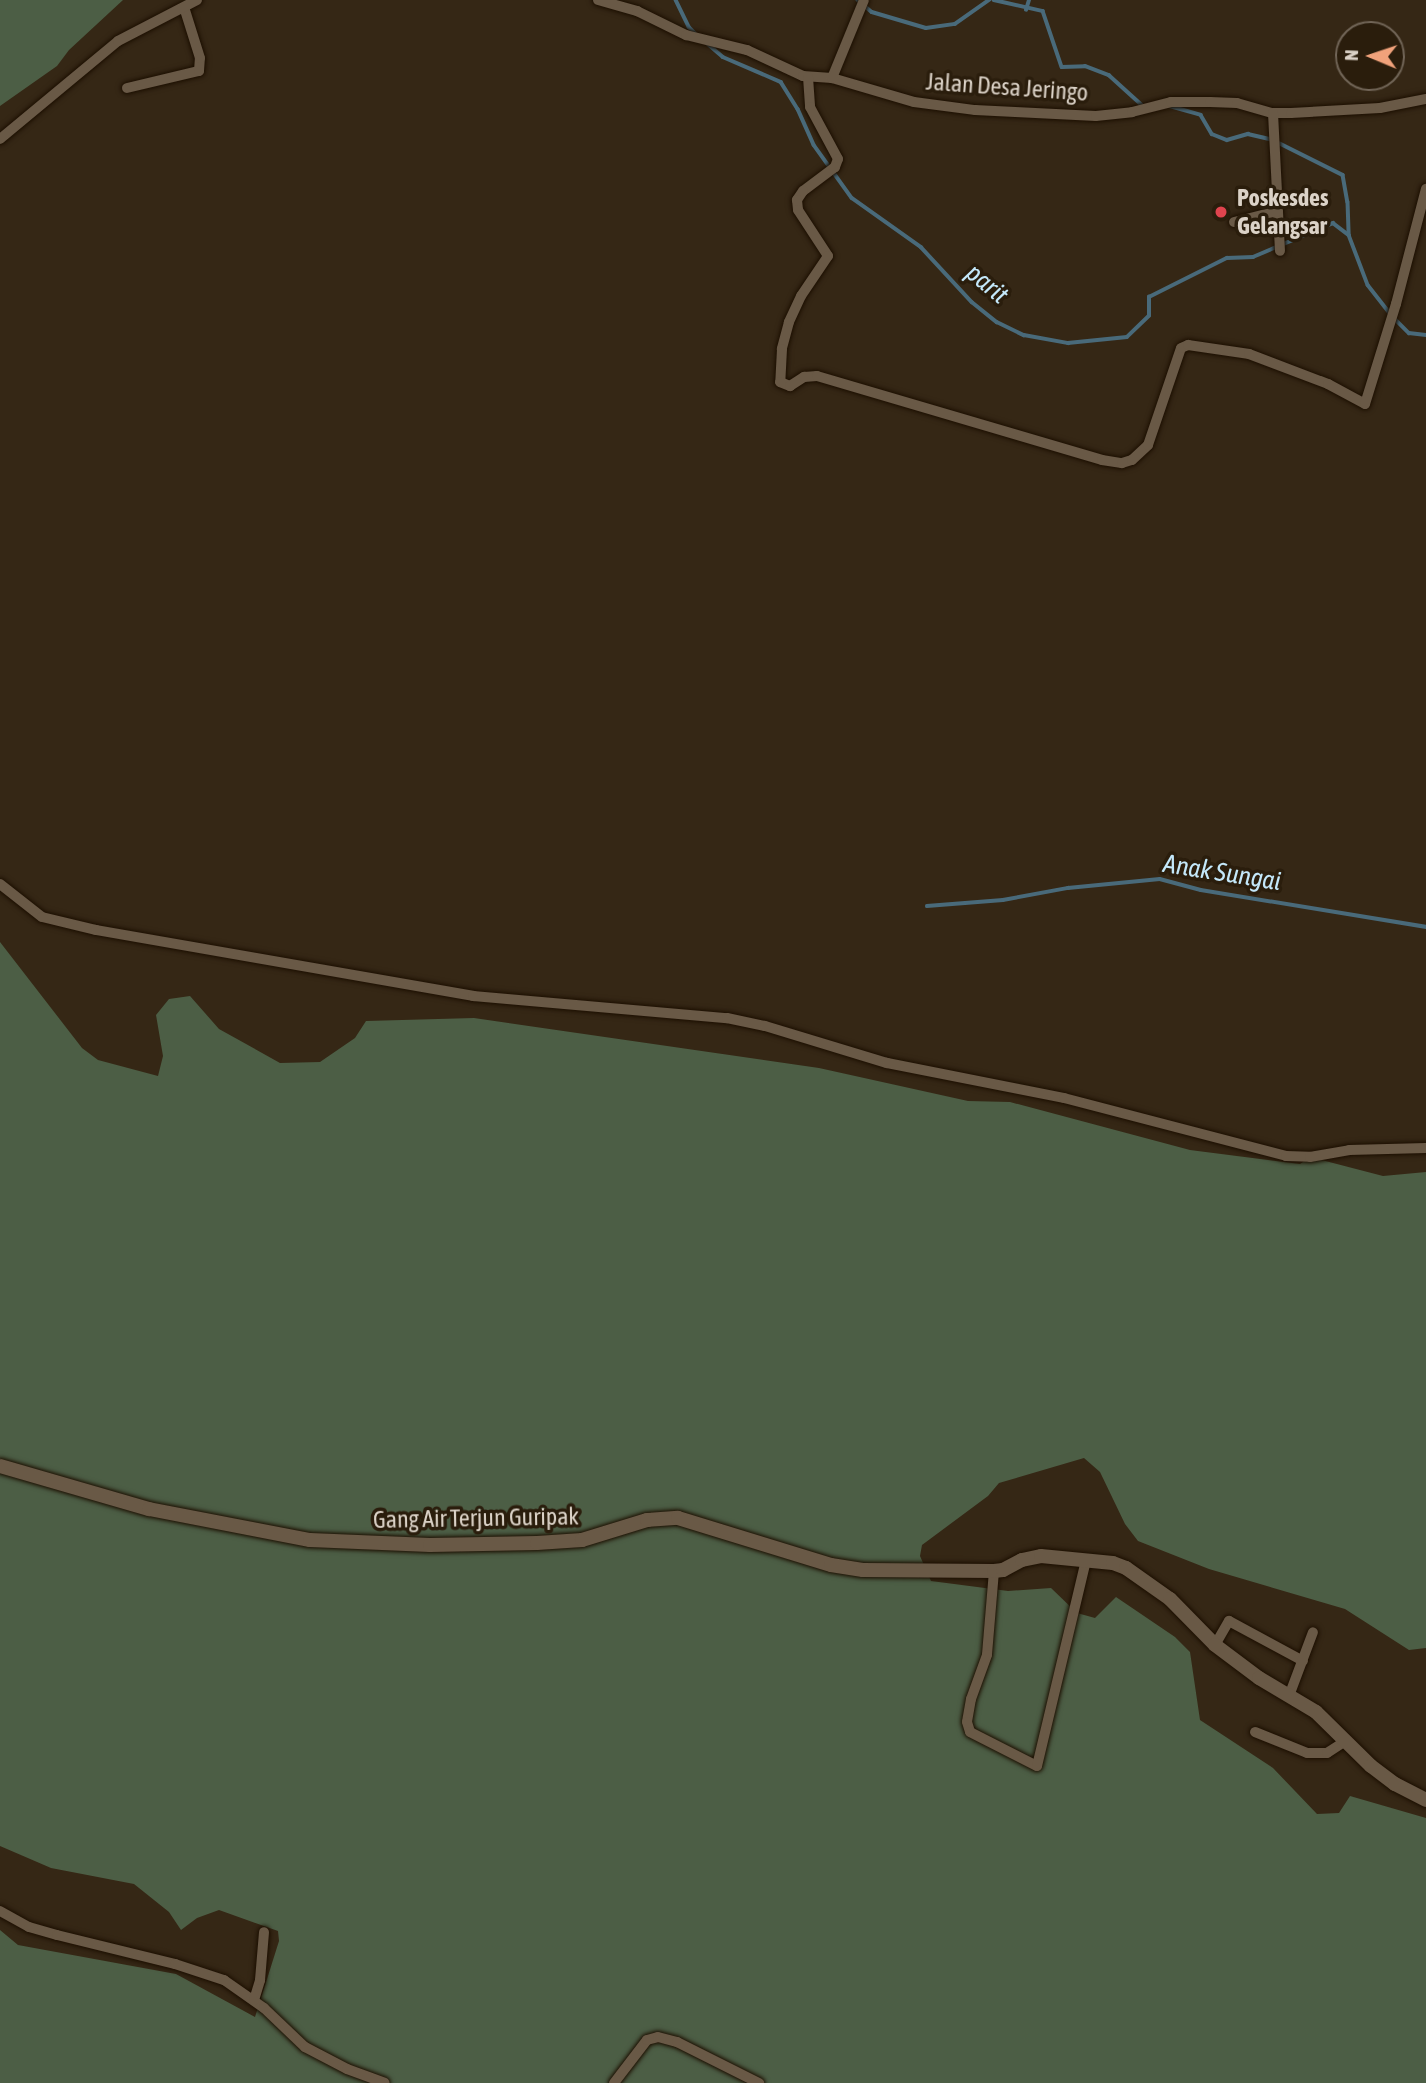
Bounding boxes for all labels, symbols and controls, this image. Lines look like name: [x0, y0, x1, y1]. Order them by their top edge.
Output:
north arrow: [1335, 21, 1405, 91]
text: N: [1340, 49, 1362, 61]
street label: Jalan Desa Jeringo: [925, 67, 1089, 107]
place label: Poskesdes Gelangsar: [1237, 184, 1328, 240]
marker: Poskesdes Gelangsar: [1211, 202, 1231, 222]
water label: parit: [960, 257, 1014, 311]
water label: Anak Sungai: [1161, 848, 1283, 898]
street label: Gang Air Terjun Guripak: [373, 1502, 579, 1534]

